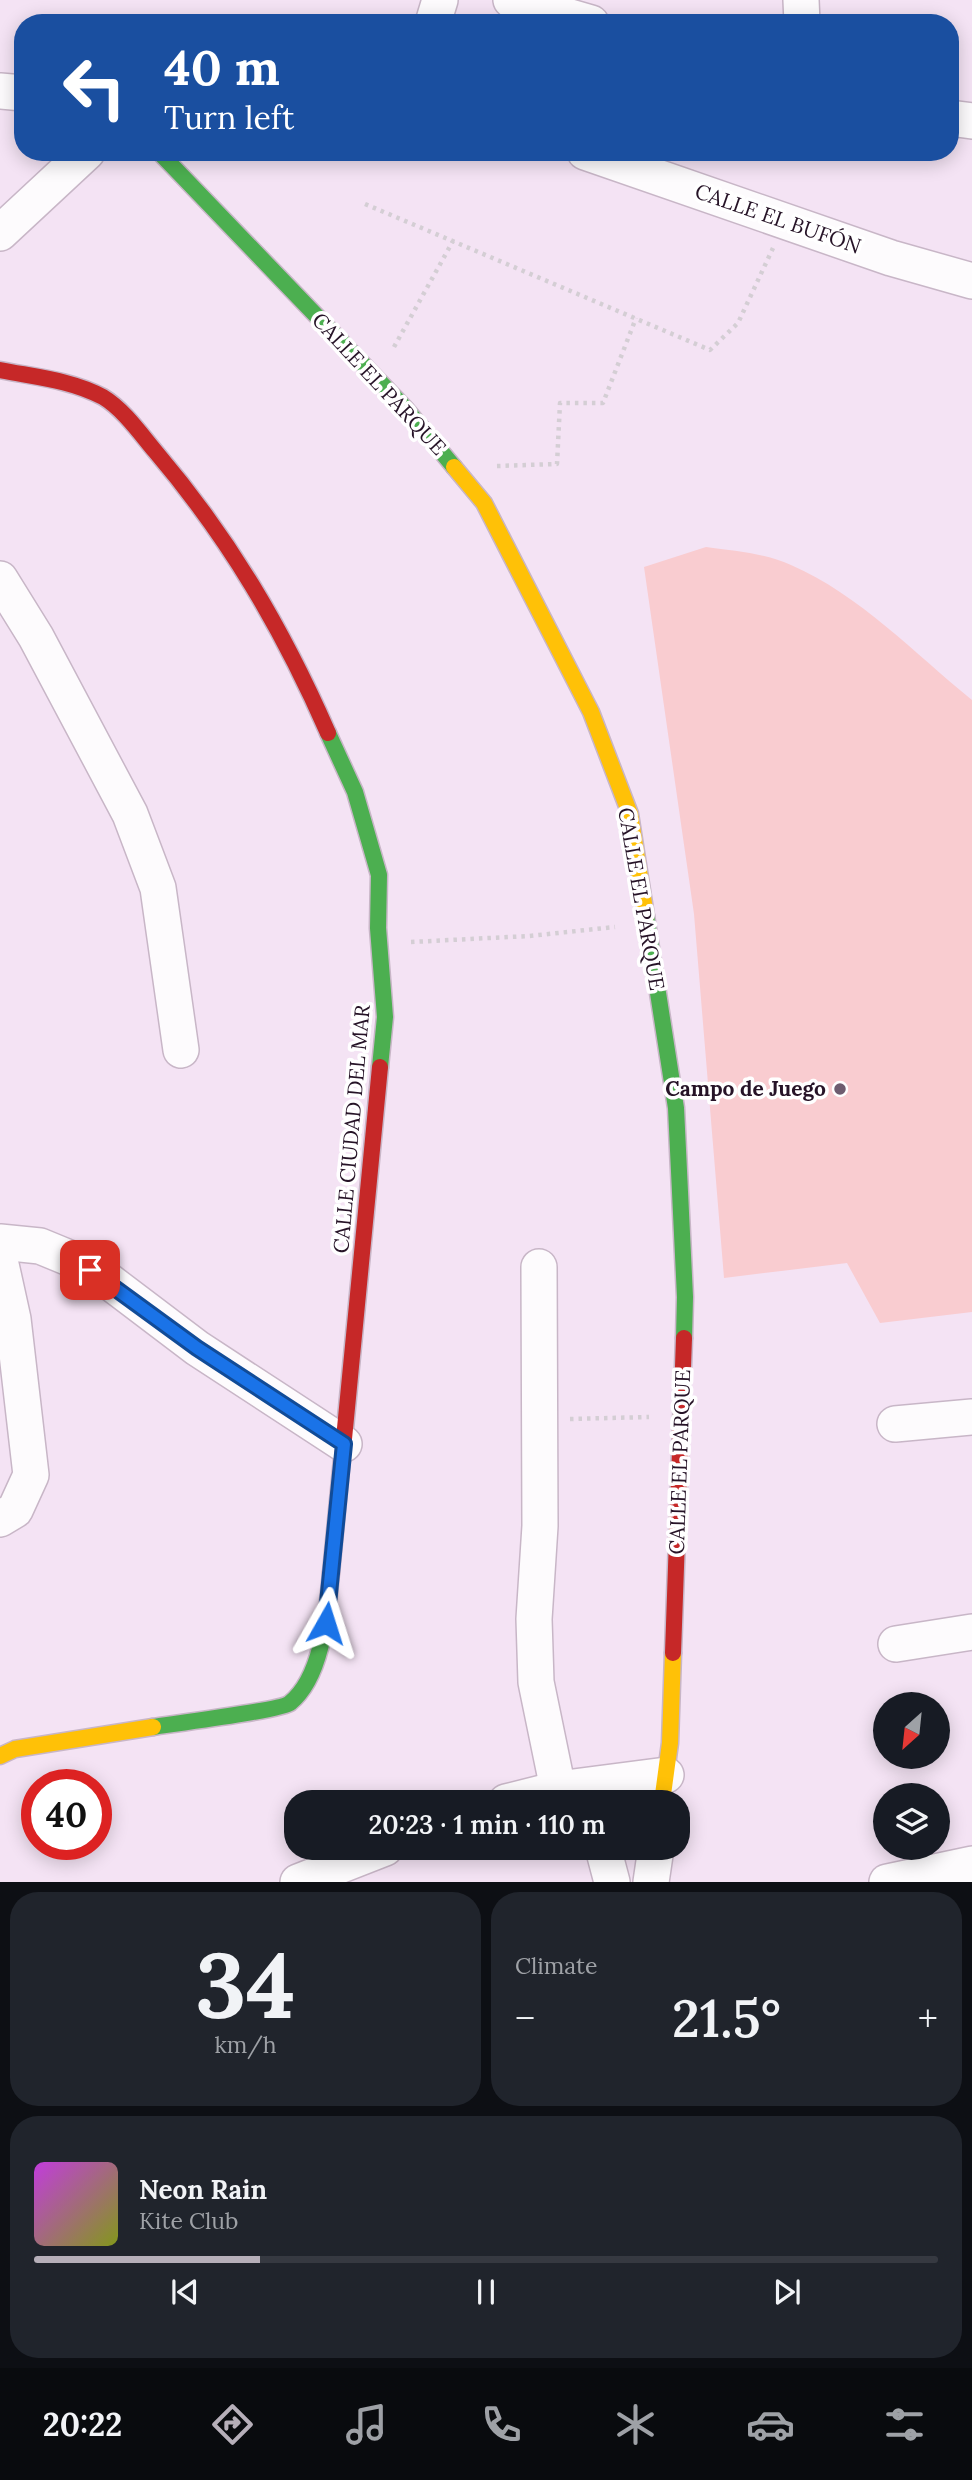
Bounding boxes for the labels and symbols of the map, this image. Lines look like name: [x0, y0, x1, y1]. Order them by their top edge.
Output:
street label: CALLE EL BUFÓN: [692, 177, 865, 260]
street label: CALLE EL PARQUE: [306, 307, 452, 461]
street label: CALLE EL PARQUE: [612, 805, 671, 992]
street label: CALLE CIUDAD DEL MAR: [327, 1003, 376, 1254]
place label: Campo de Juego: [665, 1075, 826, 1102]
marker: Campo de Juego: [832, 1081, 848, 1097]
pin: [60, 1240, 120, 1300]
street label: CALLE EL PARQUE: [663, 1369, 696, 1555]
position arrow: [289, 1586, 363, 1660]
north arrow: [873, 1692, 950, 1769]
speed limit sign: 40: [21, 1769, 112, 1860]

